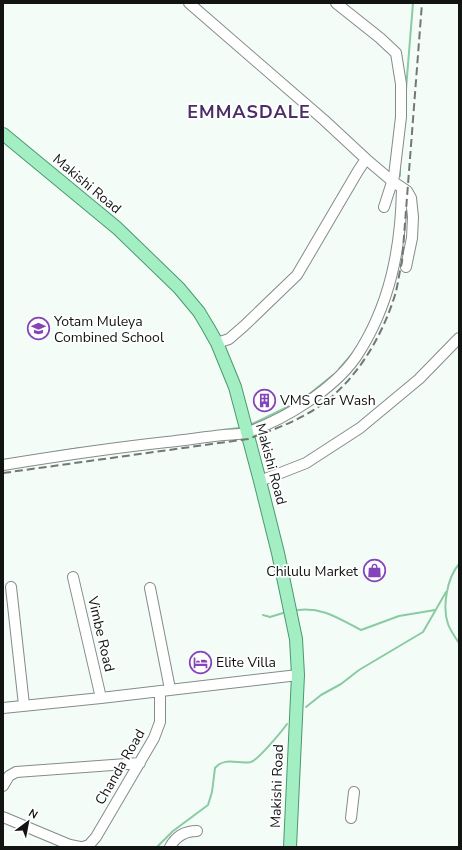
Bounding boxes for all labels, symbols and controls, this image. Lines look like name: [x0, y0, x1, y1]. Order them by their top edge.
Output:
district label: EMMASDALE: [187, 100, 311, 124]
street label: Makishi Road: [49, 150, 125, 218]
place label: Yotam Muleya Combined School: [53, 312, 165, 347]
school or university icon: Yotam Muleya Combined School: [26, 316, 52, 342]
building icon: VMS Car Wash: [251, 387, 277, 413]
place label: VMS Car Wash: [279, 391, 376, 410]
street label: Makishi Road: [251, 421, 291, 507]
shop icon: Chilulu Market: [361, 558, 387, 584]
place label: Chilulu Market: [266, 562, 358, 581]
street label: Vimbe Road: [83, 594, 119, 673]
hotel icon: Elite Villa: [188, 649, 214, 675]
place label: Elite Villa: [216, 653, 276, 672]
street label: Chanda Road: [91, 726, 149, 808]
street label: Makishi Road: [266, 744, 288, 828]
north arrow: [8, 802, 48, 842]
text: N: [26, 805, 41, 822]

